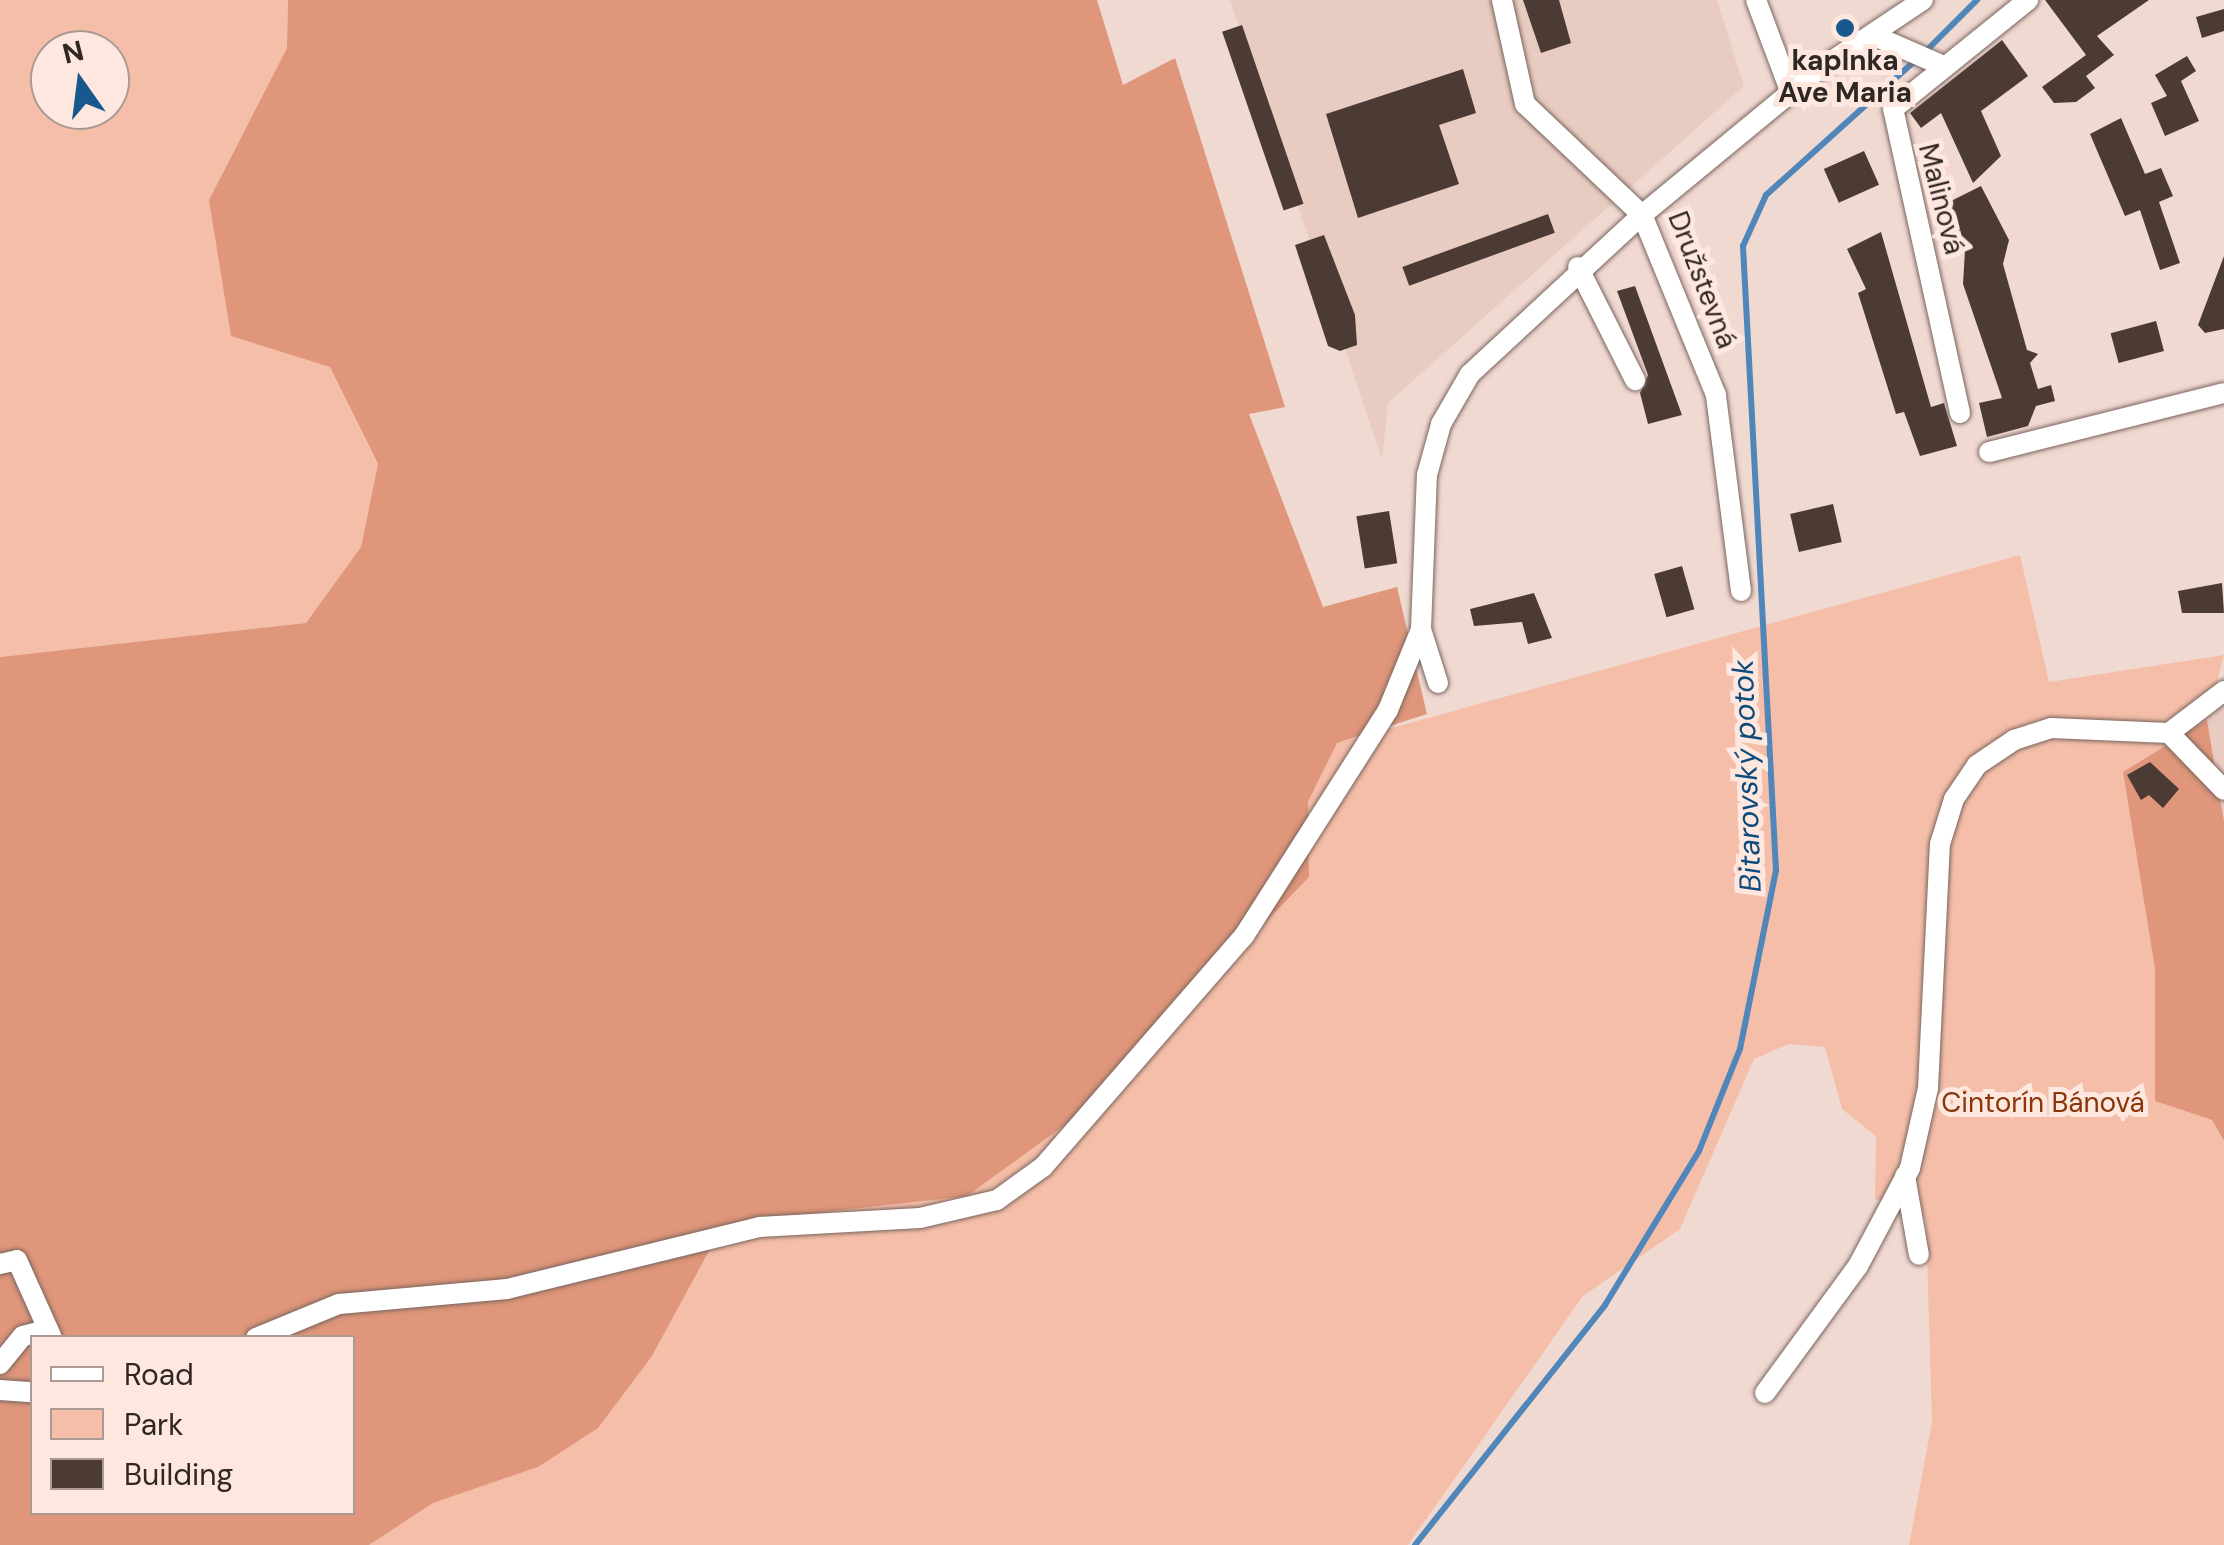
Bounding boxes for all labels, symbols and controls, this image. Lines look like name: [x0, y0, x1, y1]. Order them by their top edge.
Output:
marker: kaplnka Ave Maria: [1834, 17, 1856, 39]
north arrow: [30, 30, 130, 130]
text: N: [59, 32, 87, 73]
place label: kaplnka Ave Maria: [1778, 44, 1912, 110]
street label: Malinová: [1911, 140, 1971, 258]
street label: Družstevná: [1661, 207, 1743, 353]
water label: Bitarovský potok: [1725, 659, 1769, 893]
park label: Cintorín Bánová: [1941, 1086, 2145, 1120]
legend: [30, 1335, 355, 1515]
text: Road: [124, 1355, 194, 1394]
text: Park: [124, 1405, 183, 1444]
text: Building: [124, 1455, 233, 1494]

